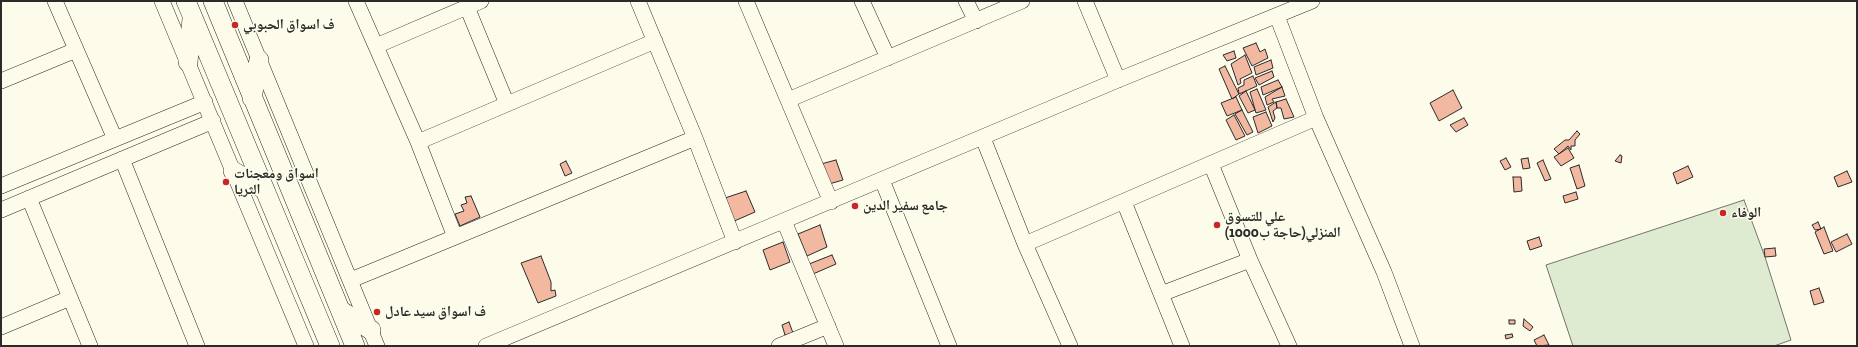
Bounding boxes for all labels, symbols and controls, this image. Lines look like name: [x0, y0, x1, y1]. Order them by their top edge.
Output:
place label: ف اسواق الحبوبي: [243, 17, 334, 33]
marker: ف اسواق الحبوبي: [230, 20, 240, 30]
place label: اسواق ومعجنات الثريا: [234, 166, 319, 198]
marker: اسواق ومعجنات الثريا: [221, 177, 231, 187]
place label: جامع سفير الدين: [863, 198, 948, 214]
marker: جامع سفير الدين: [850, 201, 860, 211]
place label: الوفاء: [1731, 205, 1761, 221]
marker: الوفاء: [1718, 208, 1728, 218]
place label: علي للتسوق المنزلي(حاجة ب1000): [1225, 209, 1341, 242]
marker: علي للتسوق المنزلي(حاجة ب1000): [1212, 220, 1222, 230]
place label: ف اسواق سيد عادل: [385, 304, 486, 320]
marker: ف اسواق سيد عادل: [372, 307, 382, 317]

